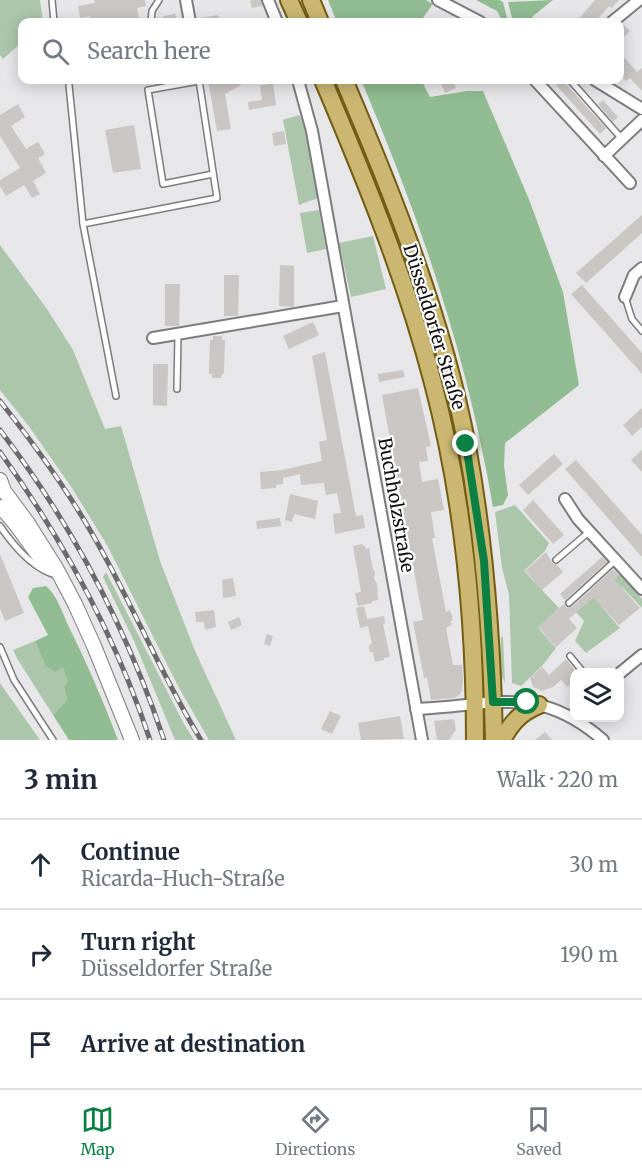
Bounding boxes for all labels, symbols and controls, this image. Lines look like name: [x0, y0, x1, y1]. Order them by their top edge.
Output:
search box: [18, 18, 624, 84]
icon: search: [39, 35, 72, 68]
text: Search here: [87, 37, 210, 65]
street label: Düsseldorfer Straße: [398, 241, 471, 412]
route end: [452, 430, 478, 456]
street label: Buchholzstraße: [373, 436, 420, 574]
map controls: [570, 668, 624, 722]
button: layers: [570, 668, 624, 722]
route start: [513, 688, 539, 714]
text: 3 min: [24, 763, 98, 796]
text: Walk · 220 m: [497, 767, 618, 792]
text: Continue: [81, 838, 180, 866]
icon: ahead: [24, 848, 57, 881]
text: 30 m: [569, 852, 618, 877]
text: Ricarda-Huch-Straße: [81, 866, 285, 891]
text: Turn right: [81, 928, 195, 956]
icon: right: [24, 938, 57, 971]
text: 190 m: [560, 942, 618, 967]
text: Düsseldorfer Straße: [81, 956, 272, 981]
icon: arrive: [24, 1028, 57, 1061]
text: Arrive at destination: [81, 1030, 305, 1058]
tab: Map: [80, 1103, 115, 1159]
tab: Directions: [275, 1103, 355, 1159]
tab: Saved: [516, 1103, 562, 1159]

